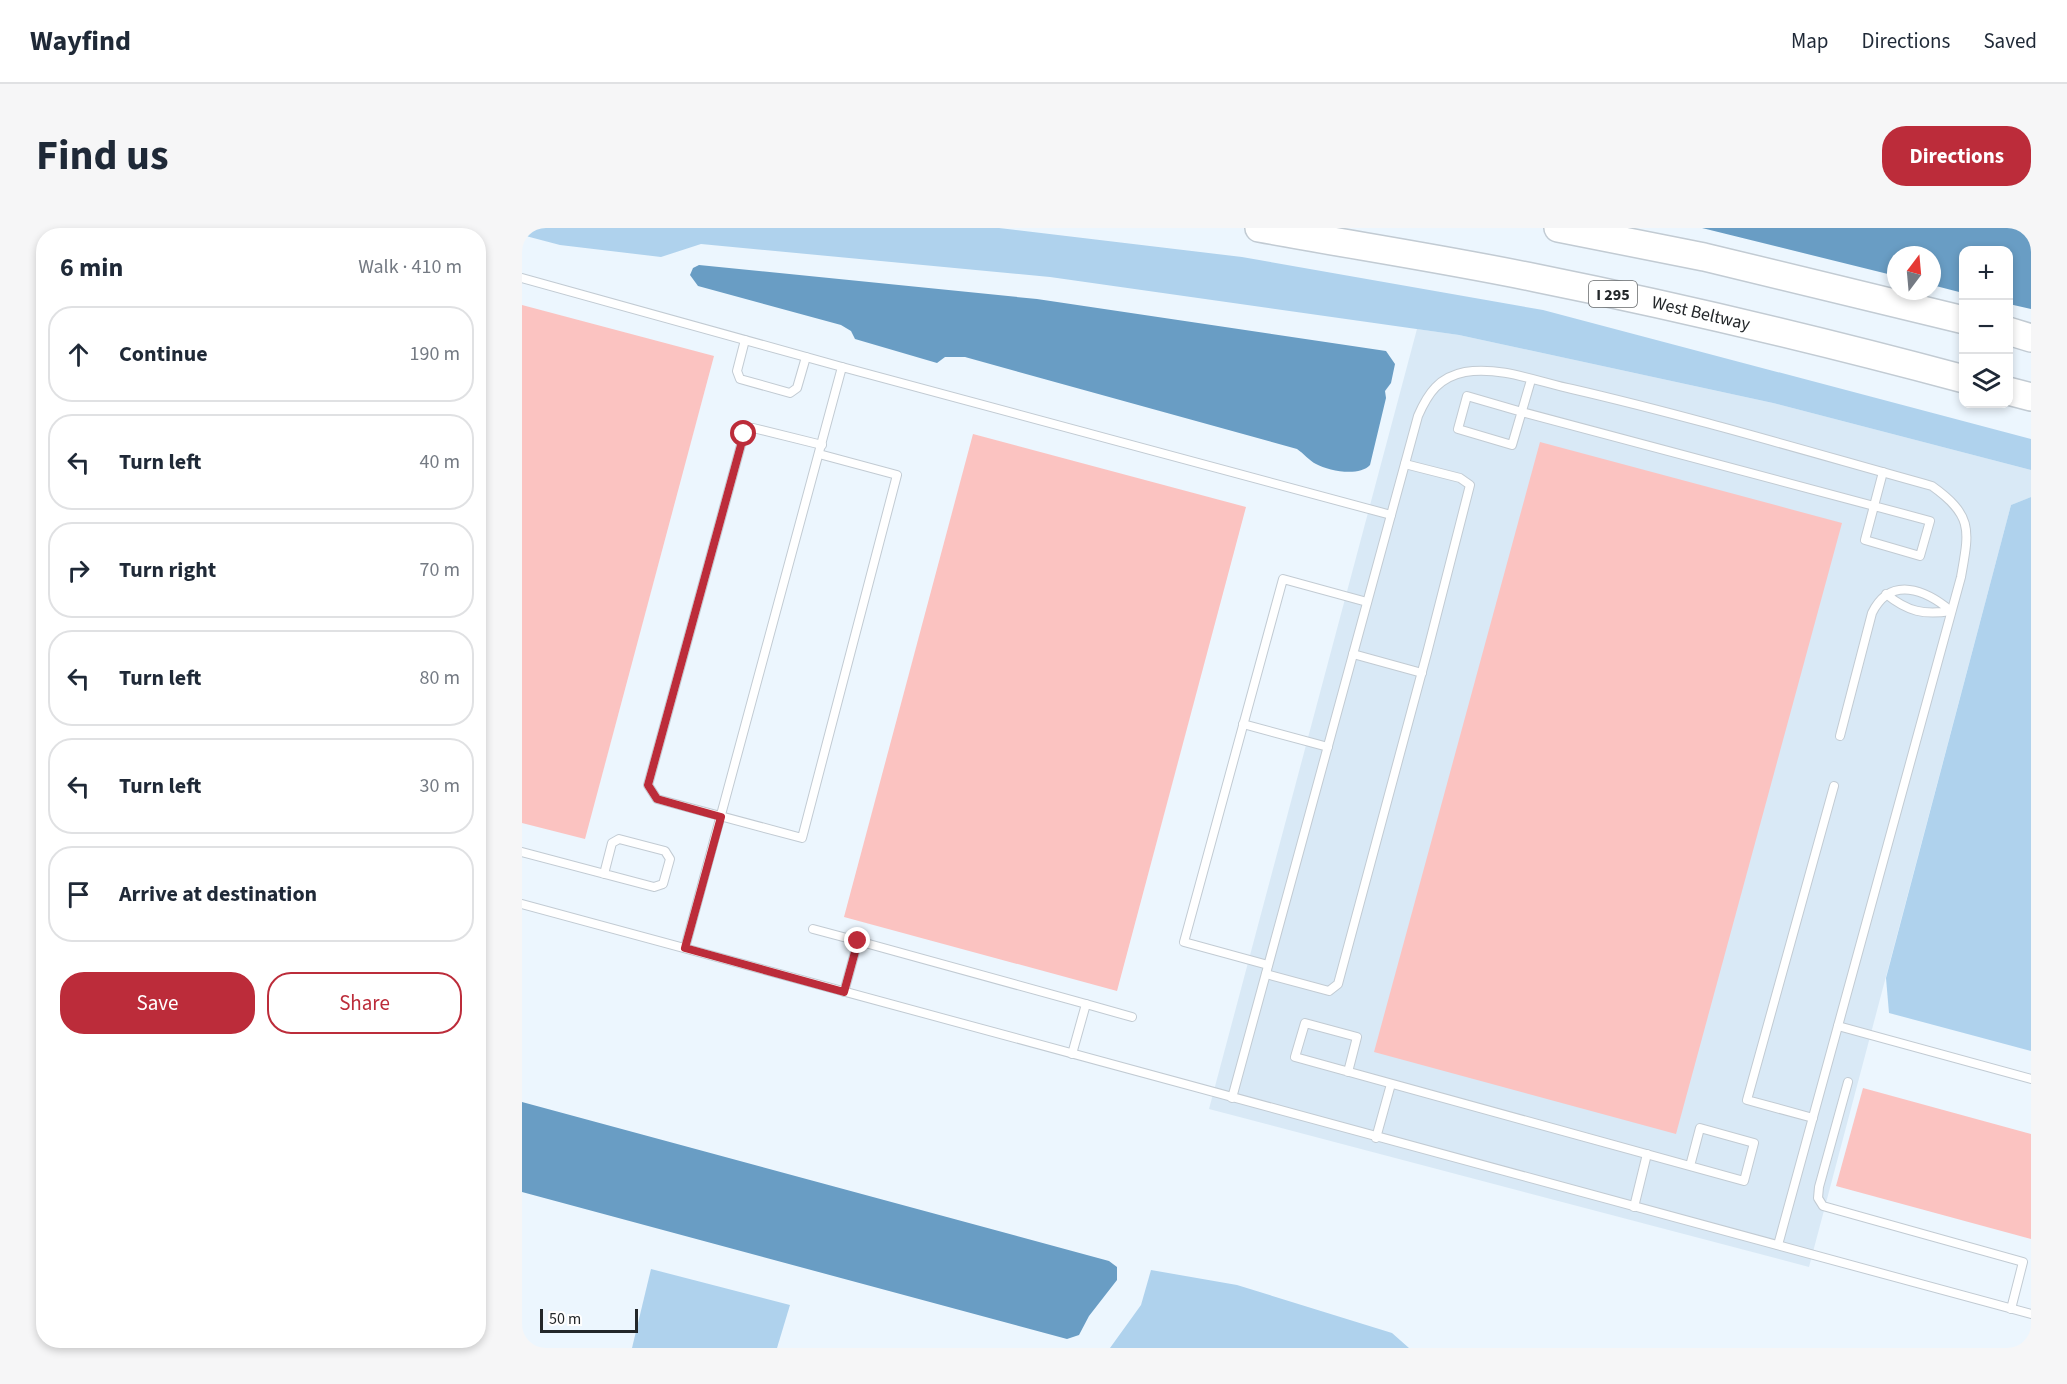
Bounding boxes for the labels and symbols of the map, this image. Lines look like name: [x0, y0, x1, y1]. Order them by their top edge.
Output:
north arrow: [1887, 246, 1941, 300]
road number: I 295: [1589, 281, 1637, 307]
street label: West Beltway: [1649, 290, 1753, 337]
route start: [730, 420, 756, 446]
route end: [844, 927, 870, 953]
scale bar: [540, 1306, 638, 1334]

